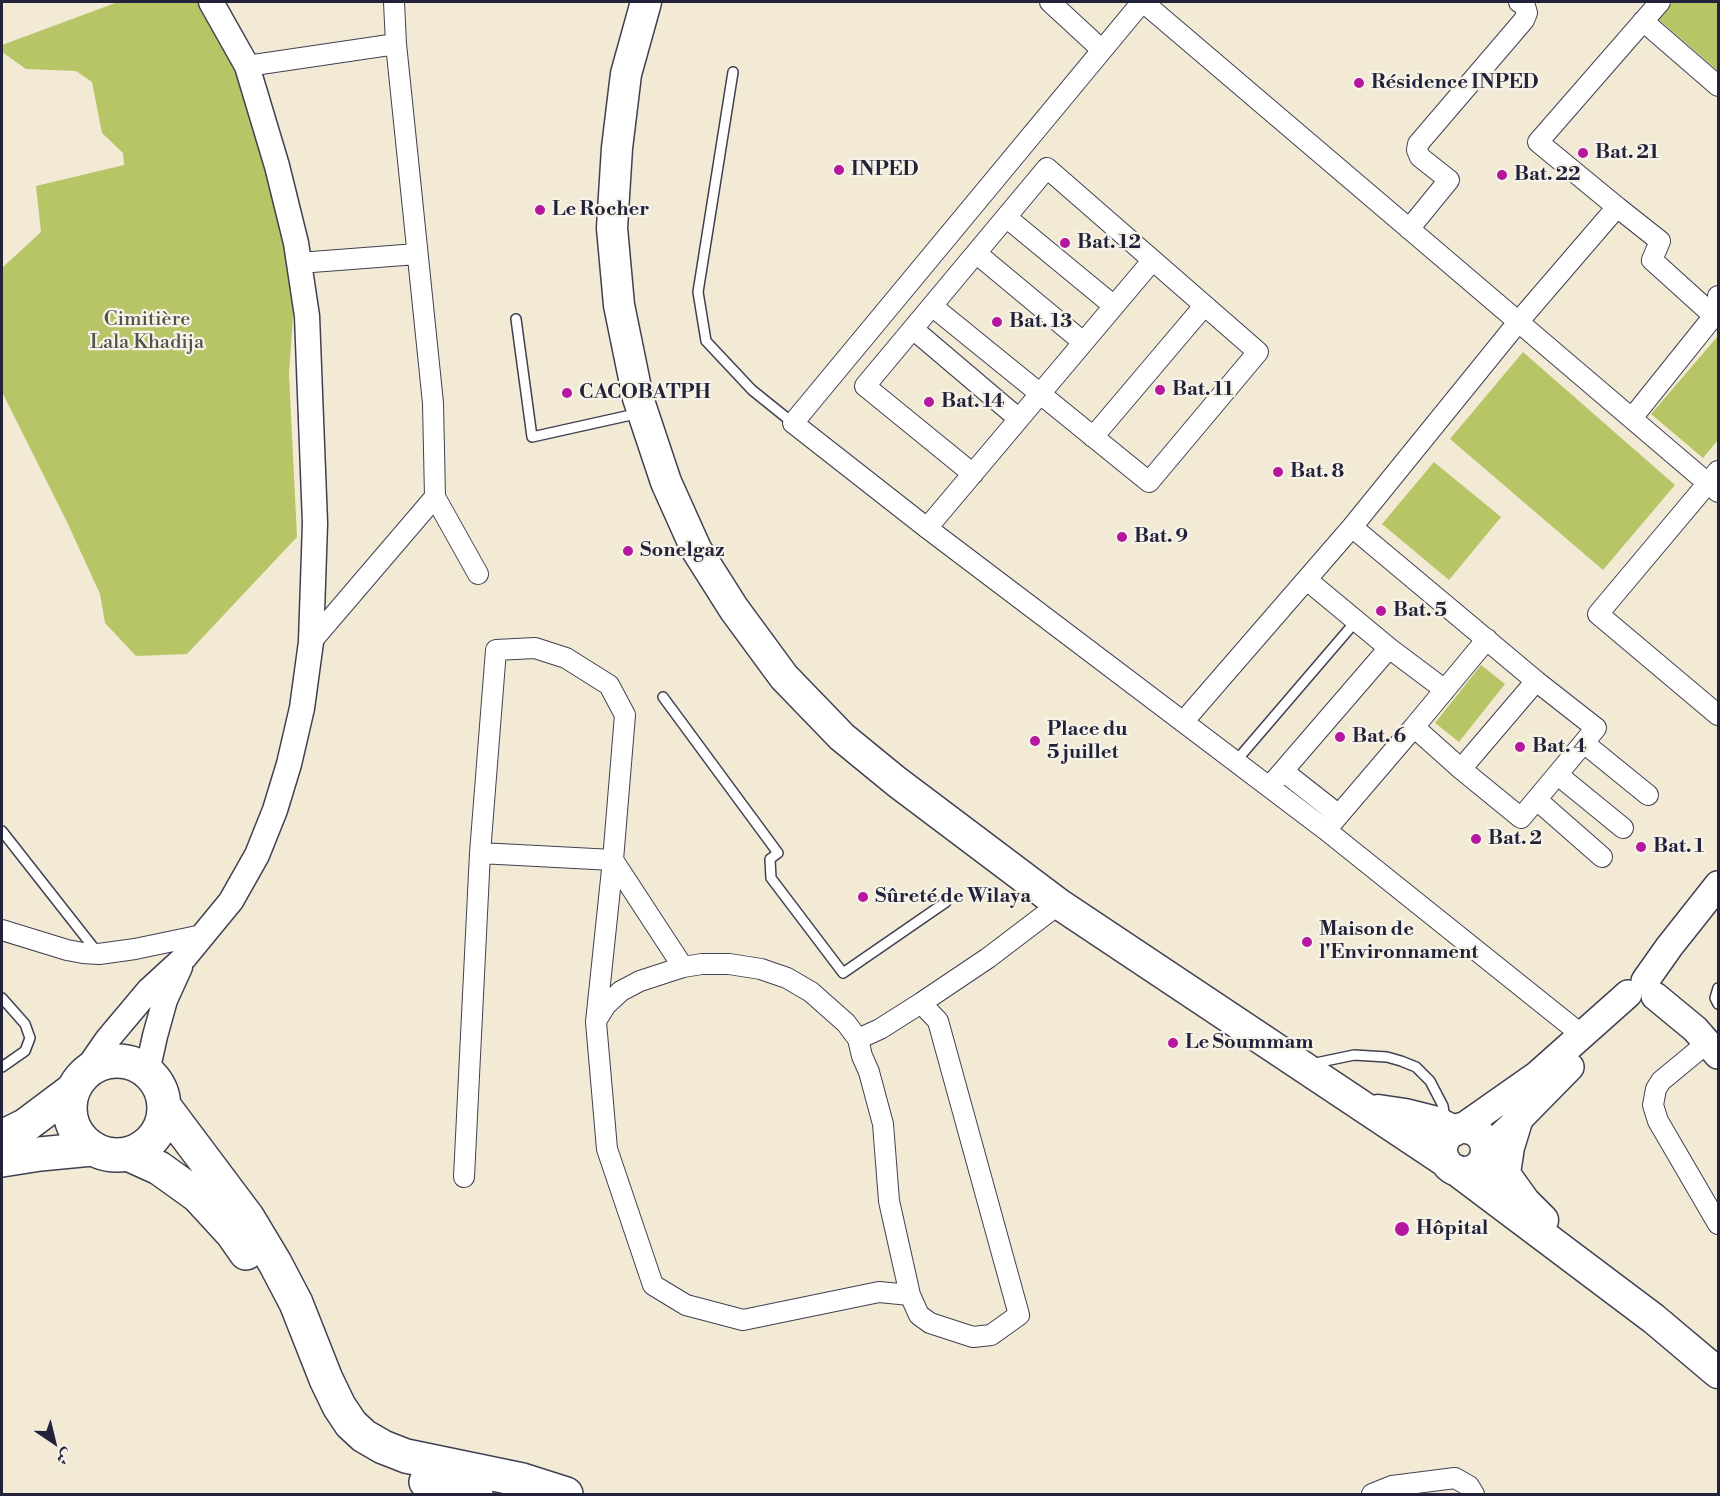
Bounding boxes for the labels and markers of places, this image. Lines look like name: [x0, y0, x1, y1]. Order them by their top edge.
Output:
place label: Résidence INPED: [1371, 71, 1539, 95]
marker: Résidence INPED: [1352, 76, 1366, 90]
place label: Bat. 21: [1595, 141, 1659, 165]
marker: Bat. 21: [1576, 146, 1590, 160]
place label: INPED: [851, 158, 918, 182]
marker: INPED: [832, 163, 846, 177]
place label: Bat. 22: [1514, 163, 1581, 187]
marker: Bat. 22: [1495, 168, 1509, 182]
place label: Le Rocher: [552, 198, 649, 222]
marker: Le Rocher: [533, 203, 547, 217]
place label: Bat. 12: [1077, 231, 1141, 255]
marker: Bat. 12: [1058, 236, 1072, 250]
place label: Bat. 13: [1009, 310, 1072, 334]
marker: Bat. 13: [990, 315, 1004, 329]
place label: Bat. 11: [1172, 378, 1233, 402]
place label: CACOBATPH: [579, 381, 711, 405]
marker: Bat. 11: [1153, 383, 1167, 397]
marker: CACOBATPH: [560, 386, 574, 400]
place label: Bat. 14: [941, 390, 1005, 414]
marker: Bat. 14: [922, 395, 936, 409]
place label: Bat. 8: [1290, 460, 1344, 484]
marker: Bat. 8: [1271, 465, 1285, 479]
place label: Bat. 9: [1134, 525, 1188, 549]
marker: Bat. 9: [1115, 530, 1129, 544]
place label: Sonelgaz: [640, 539, 725, 563]
marker: Sonelgaz: [621, 544, 635, 558]
place label: Bat. 5: [1393, 599, 1447, 623]
marker: Bat. 5: [1374, 604, 1388, 618]
place label: Place du 5 juillet: [1047, 718, 1128, 765]
place label: Bat. 6: [1352, 725, 1406, 749]
marker: Bat. 6: [1333, 730, 1347, 744]
marker: Place du 5 juillet: [1028, 734, 1042, 748]
place label: Bat. 4: [1532, 735, 1587, 759]
marker: Bat. 4: [1513, 740, 1527, 754]
place label: Bat. 2: [1488, 827, 1542, 851]
marker: Bat. 2: [1469, 832, 1483, 846]
place label: Bat. 1: [1653, 835, 1704, 859]
marker: Bat. 1: [1634, 840, 1648, 854]
place label: Sûreté de Wilaya: [875, 885, 1031, 909]
marker: Sûreté de Wilaya: [856, 890, 870, 904]
place label: Maison de l'Environnament: [1319, 918, 1478, 965]
marker: Maison de l'Environnament: [1300, 935, 1314, 949]
place label: Le Soummam: [1185, 1031, 1313, 1055]
marker: Le Soummam: [1166, 1036, 1180, 1050]
place label: Hôpital: [1416, 1217, 1488, 1241]
marker: Hôpital: [1393, 1220, 1411, 1238]

